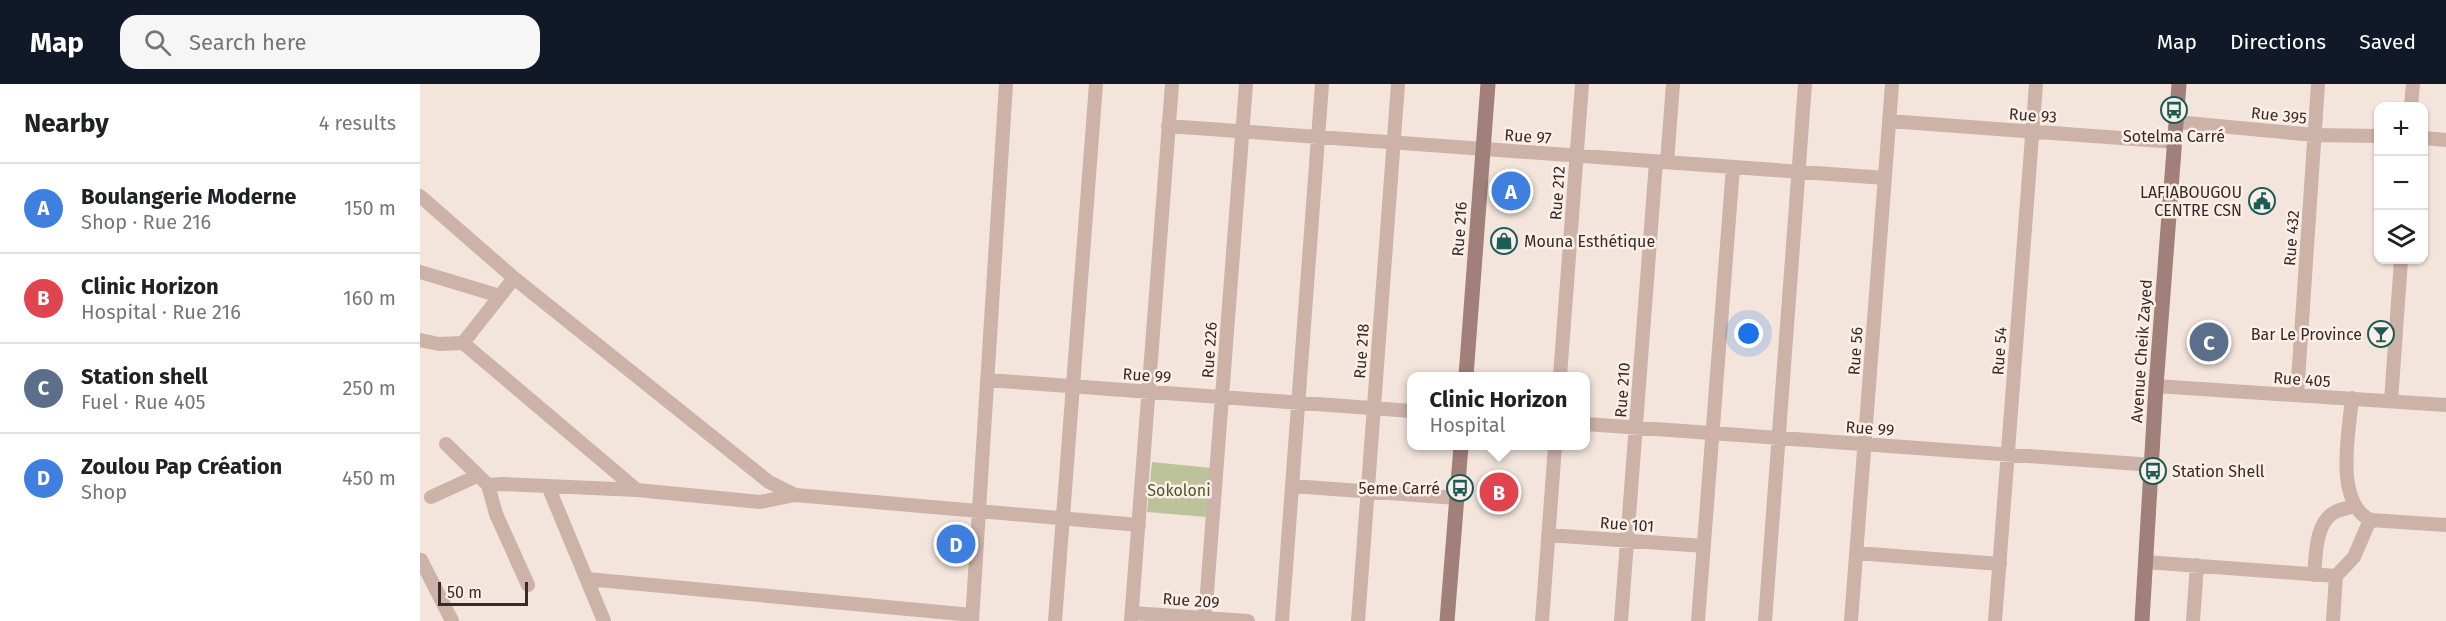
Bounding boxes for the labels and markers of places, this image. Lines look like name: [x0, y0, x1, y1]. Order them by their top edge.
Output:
bus stop icon: Sotelma Carré: [2159, 95, 2189, 125]
place label: Sotelma Carré: [2123, 127, 2225, 146]
pin: A: [1492, 168, 1530, 214]
place label: LAFIABOUGOU CENTRE CSN: [2140, 183, 2242, 220]
public building icon: LAFIABOUGOU CENTRE CSN: [2247, 186, 2277, 216]
shop icon: Mouna Esthétique: [1489, 226, 1519, 256]
place label: Mouna Esthétique: [1524, 232, 1655, 251]
bar icon: Bar Le Province: [2366, 319, 2396, 349]
pin: C: [2190, 320, 2228, 364]
place label: Bar Le Province: [2251, 325, 2362, 344]
bus stop icon: Station Shell: [2138, 456, 2168, 486]
place label: Station Shell: [2172, 462, 2265, 481]
pin: B: [1480, 470, 1518, 514]
bus stop icon: 5eme Carré: [1445, 473, 1475, 503]
place label: 5eme Carré: [1358, 479, 1440, 498]
pin: D: [936, 522, 976, 566]

